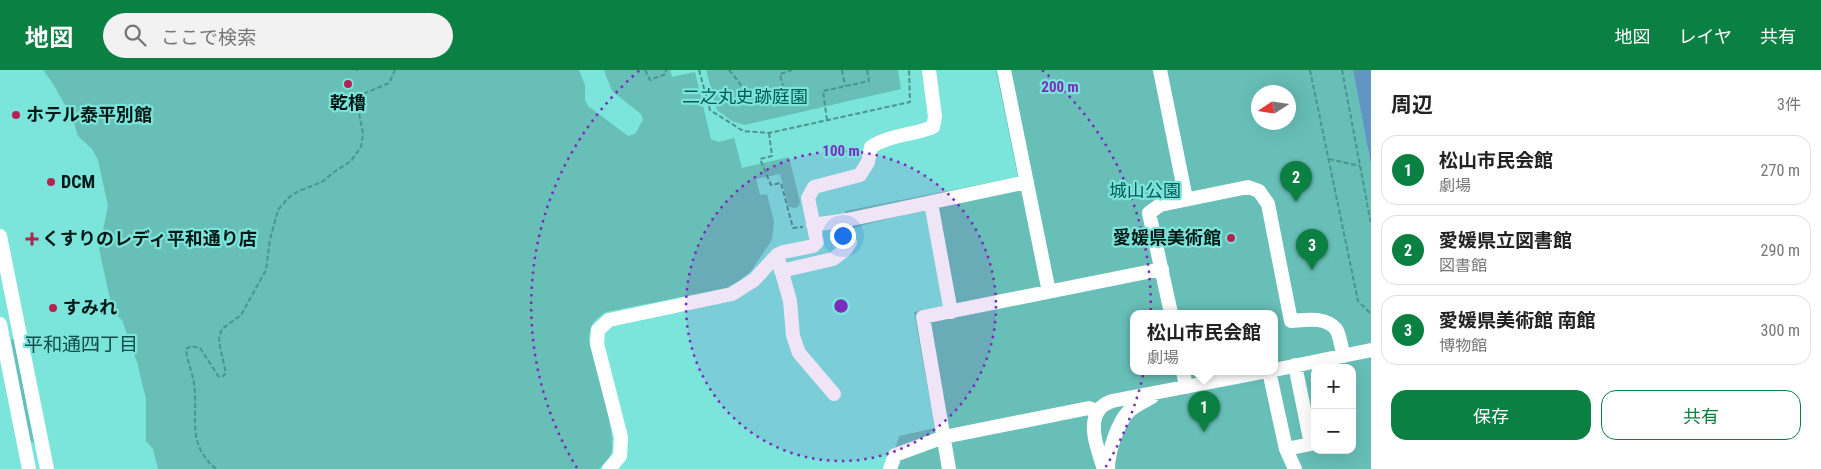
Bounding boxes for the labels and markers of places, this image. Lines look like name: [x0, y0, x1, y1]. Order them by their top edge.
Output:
marker: 乾櫓: [342, 78, 354, 90]
place label: 乾櫓: [330, 92, 366, 113]
place label: ホテル泰平別館: [26, 104, 152, 125]
marker: ホテル泰平別館: [10, 109, 22, 121]
pin: 2: [1280, 161, 1312, 202]
place label: DCM: [61, 171, 95, 192]
marker: DCM: [45, 176, 57, 188]
place label: 愛媛県美術館: [1113, 227, 1221, 248]
place label: くすりのレディ平和通り店: [42, 228, 257, 249]
pin: 3: [1296, 229, 1328, 270]
marker: 愛媛県美術館: [1225, 232, 1237, 244]
marker: くすりのレディ平和通り店: [26, 233, 38, 245]
place label: すみれ: [63, 297, 117, 318]
centre of rings: [832, 297, 850, 315]
marker: すみれ: [47, 302, 59, 314]
pin: 1: [1188, 391, 1220, 432]

